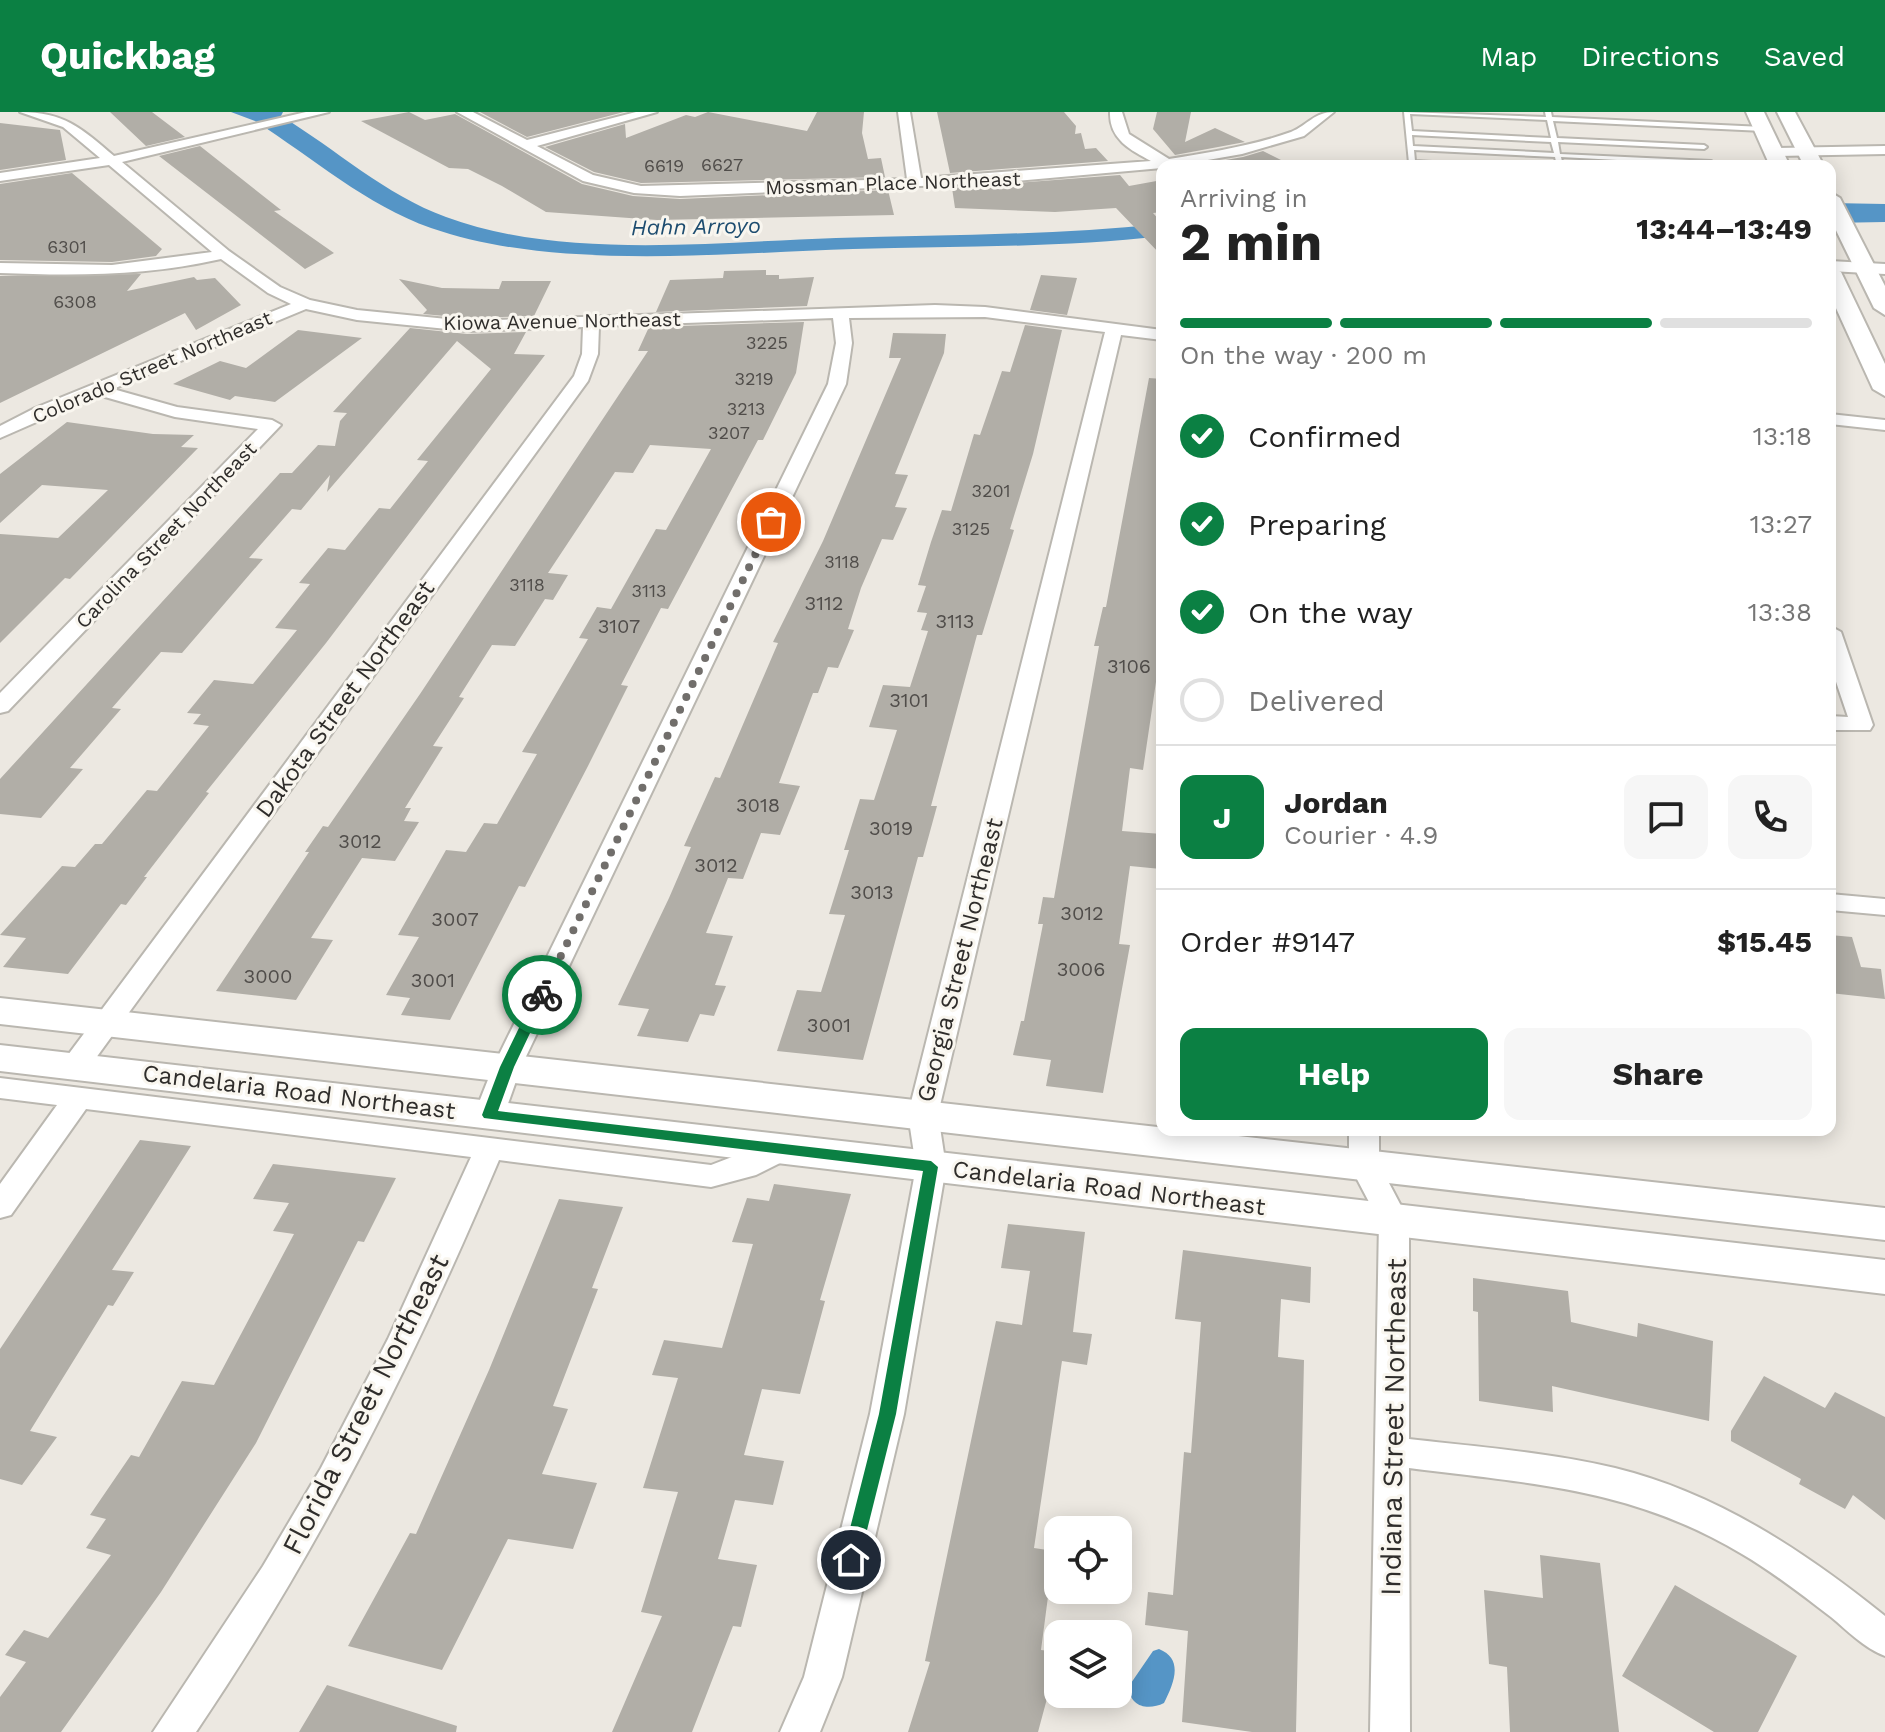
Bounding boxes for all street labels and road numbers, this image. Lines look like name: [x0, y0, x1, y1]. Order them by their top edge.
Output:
street label: Mossman Place Northeast: [765, 167, 1022, 199]
street label: Colorado Street Northeast: [29, 305, 276, 428]
street label: Kiowa Avenue Northeast: [443, 307, 682, 335]
street label: Carolina Street Northeast: [71, 436, 262, 633]
street label: Dakota Street Northeast: [250, 575, 440, 823]
street label: Georgia Street Northeast: [911, 815, 1009, 1105]
street label: Candelaria Road Northeast: [141, 1059, 457, 1125]
street label: Candelaria Road Northeast: [951, 1155, 1267, 1221]
street label: Florida Street Northeast: [275, 1248, 456, 1560]
street label: Indiana Street Northeast: [1374, 1258, 1413, 1596]

